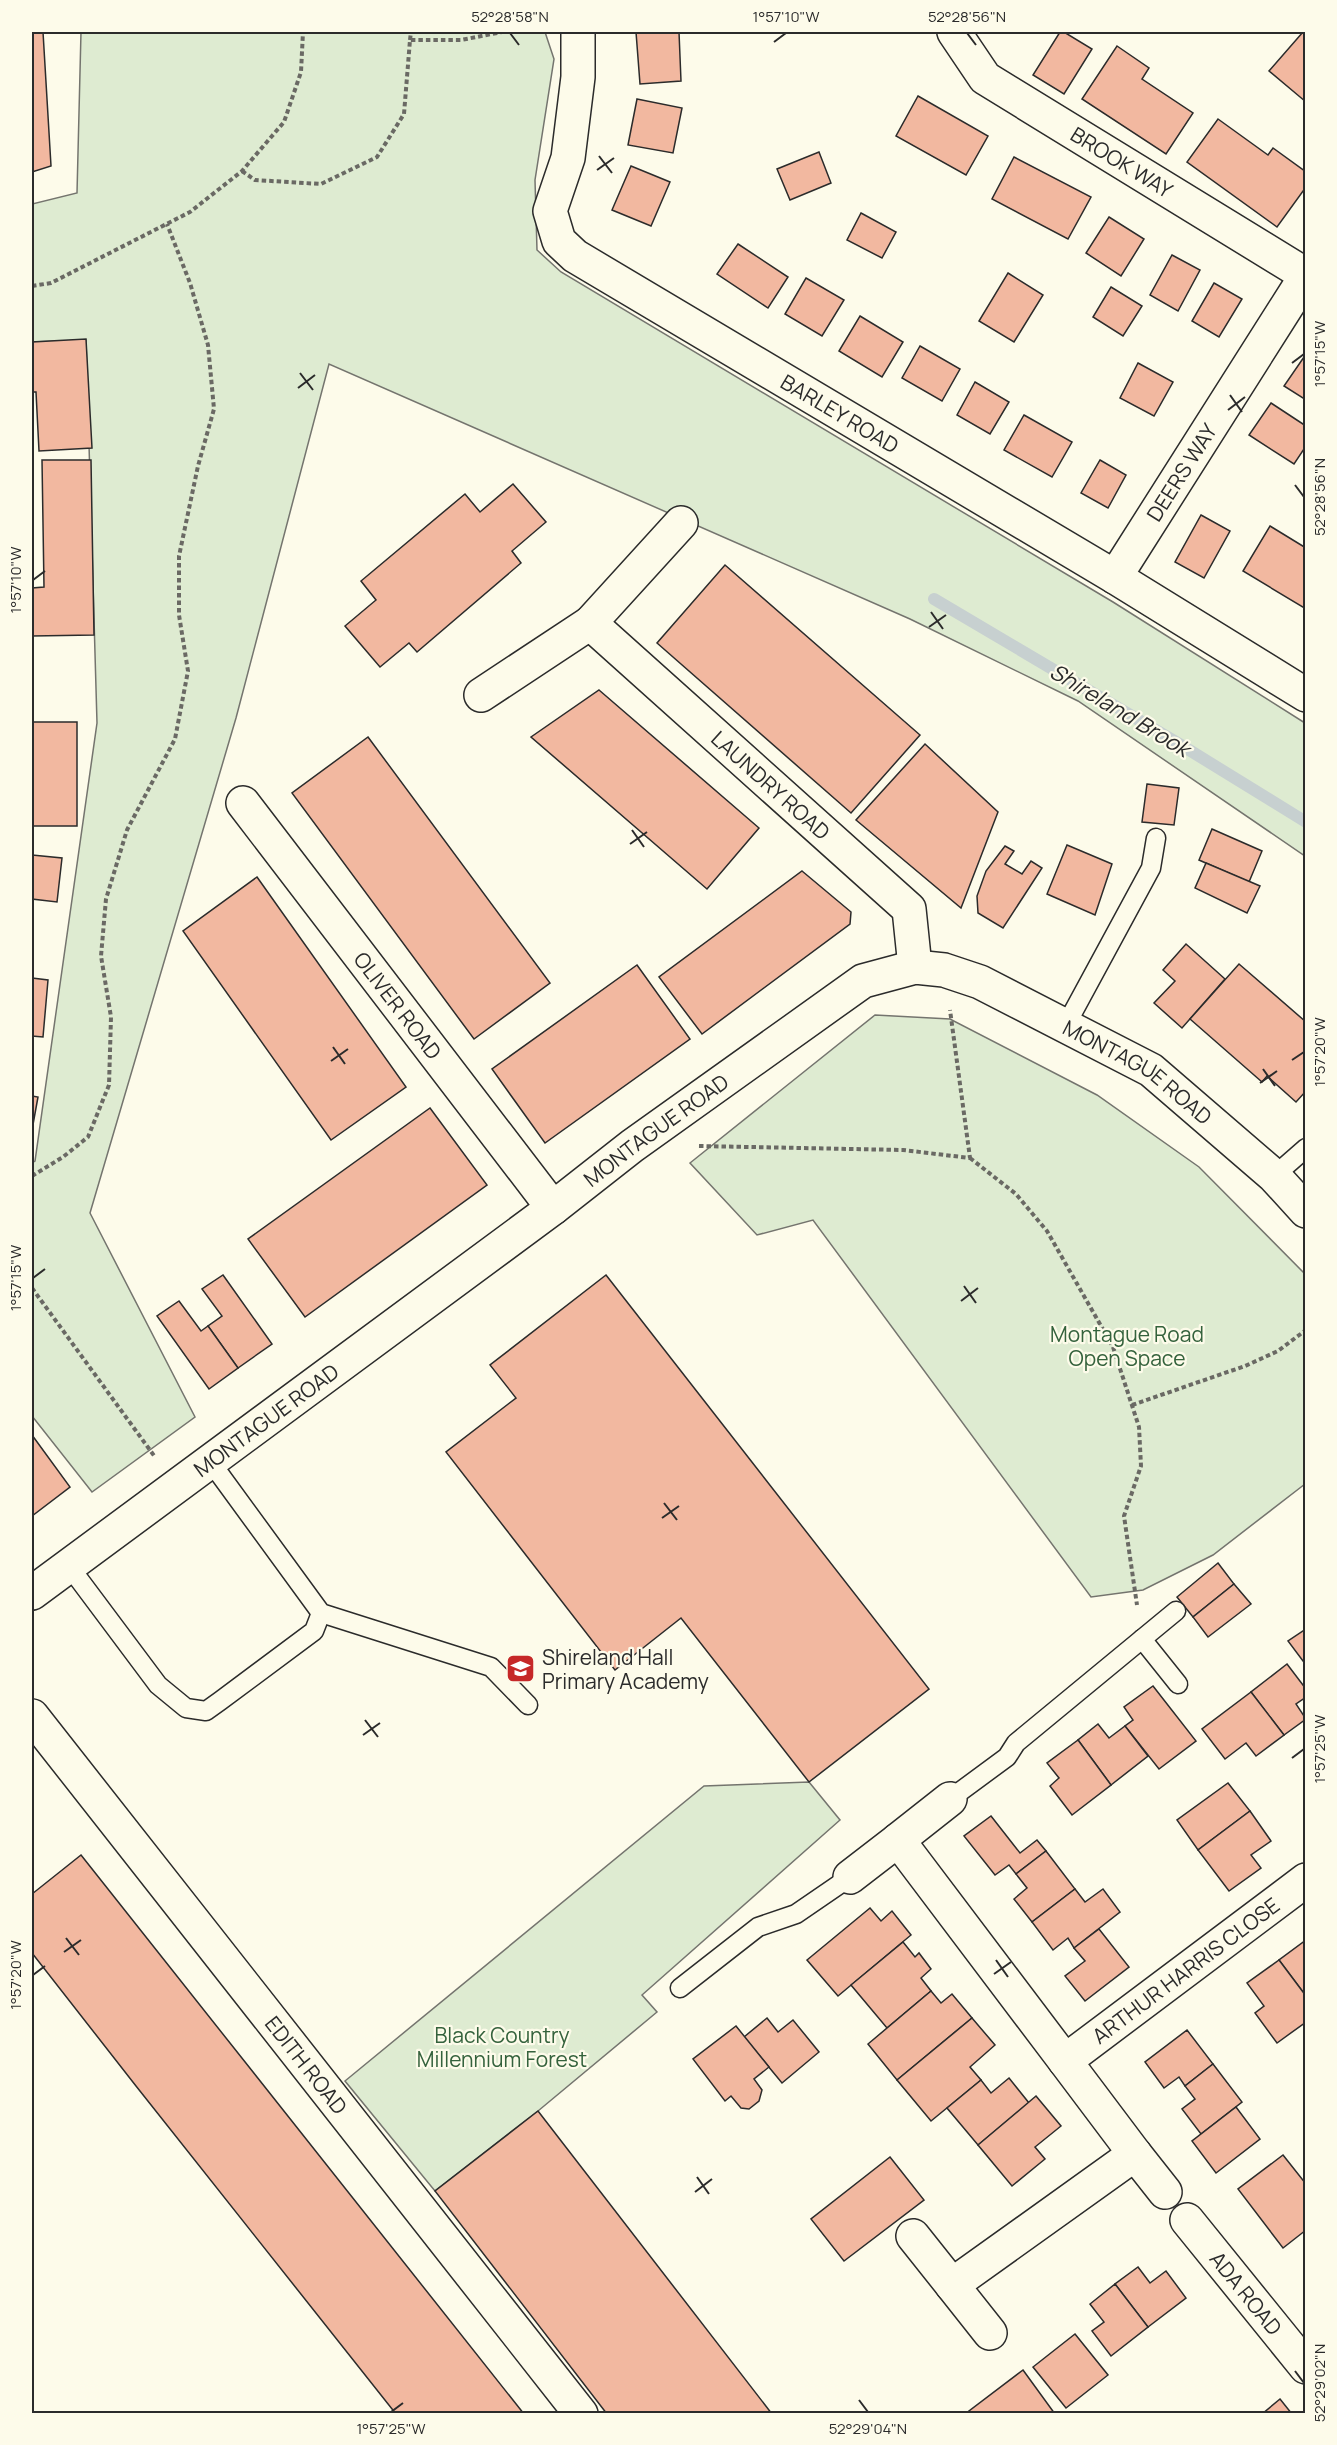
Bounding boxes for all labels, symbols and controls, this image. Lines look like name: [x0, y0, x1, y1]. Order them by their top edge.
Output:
text: 52°28'58"N: [471, 6, 549, 27]
text: 1°57'10"W: [753, 6, 819, 27]
text: 52°28'56"N: [928, 6, 1006, 27]
street label: BROOK WAY: [1066, 120, 1178, 204]
text: 1°57'15"W: [1309, 321, 1330, 387]
street label: BARLEY ROAD: [776, 368, 904, 459]
street label: DEERS WAY: [1140, 418, 1223, 526]
text: 52°28'56"N: [1309, 458, 1330, 536]
text: 1°57'10"W: [5, 547, 26, 613]
water label: Shireland Brook: [1044, 656, 1198, 765]
street label: LAUNDRY ROAD: [705, 724, 836, 846]
street label: OLIVER ROAD: [348, 946, 448, 1065]
street label: MONTAGUE ROAD: [1058, 1013, 1218, 1130]
text: 1°57'20"W: [1309, 1017, 1330, 1087]
street label: MONTAGUE ROAD: [578, 1067, 734, 1193]
text: 1°57'15"W: [5, 1245, 26, 1311]
park label: Montague Road Open Space: [1050, 1320, 1204, 1372]
street label: MONTAGUE ROAD: [188, 1357, 344, 1483]
place label: Shireland Hall Primary Academy: [542, 1643, 709, 1695]
school or university icon: Shireland Hall Primary Academy: [505, 1653, 537, 1685]
text: 1°57'25"W: [1309, 1714, 1330, 1784]
street label: ARTHUR HARRIS CLOSE: [1086, 1891, 1285, 2050]
text: 1°57'20"W: [5, 1940, 26, 2010]
street label: EDITH ROAD: [259, 2010, 354, 2120]
park label: Black Country Millennium Forest: [417, 2021, 587, 2073]
street label: ADA ROAD: [1204, 2245, 1288, 2341]
text: 52°29'02"N: [1309, 2344, 1330, 2422]
text: 1°57'25"W: [356, 2418, 426, 2439]
text: 52°29'04"N: [829, 2418, 907, 2439]

